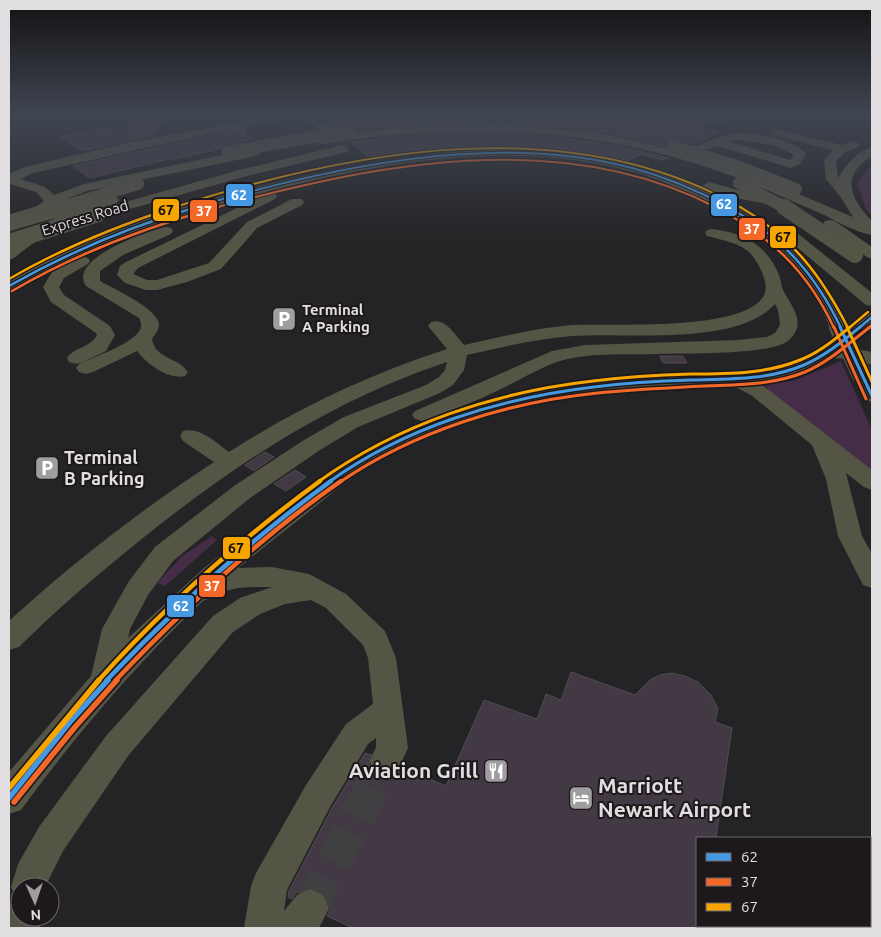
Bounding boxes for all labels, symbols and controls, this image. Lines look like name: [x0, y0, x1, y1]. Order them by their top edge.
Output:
line badge: 62: [225, 183, 254, 207]
text: 62: [231, 187, 247, 203]
line badge: 62: [710, 193, 738, 217]
street label: Express Road: [39, 196, 130, 239]
text: 62: [716, 196, 732, 212]
line badge: 67: [152, 198, 180, 222]
line badge: 37: [189, 199, 218, 223]
text: 67: [158, 202, 174, 218]
text: 37: [196, 203, 212, 219]
line badge: 37: [738, 217, 766, 241]
text: 37: [744, 221, 760, 237]
line badge: 67: [769, 225, 797, 249]
text: 67: [775, 229, 791, 245]
place label: Terminal A Parking: [302, 301, 370, 335]
parking icon: Terminal A Parking: [271, 306, 297, 332]
place label: Terminal B Parking: [64, 447, 145, 488]
parking icon: Terminal B Parking: [34, 455, 60, 481]
line badge: 67: [222, 536, 251, 560]
text: 67: [228, 540, 244, 556]
line badge: 37: [198, 574, 226, 598]
text: 37: [204, 578, 220, 594]
line badge: 62: [166, 594, 195, 618]
text: 62: [173, 598, 189, 614]
place label: Aviation Grill: [349, 758, 478, 782]
restaurant icon: Aviation Grill: [483, 758, 509, 784]
place label: Marriott Newark Airport: [598, 773, 751, 821]
hotel icon: Marriott Newark Airport: [568, 785, 594, 811]
legend: [696, 837, 871, 927]
text: 62: [741, 848, 758, 865]
text: 37: [741, 873, 758, 890]
north arrow: [10, 877, 60, 927]
text: 67: [741, 898, 758, 915]
text: N: [30, 907, 41, 923]

